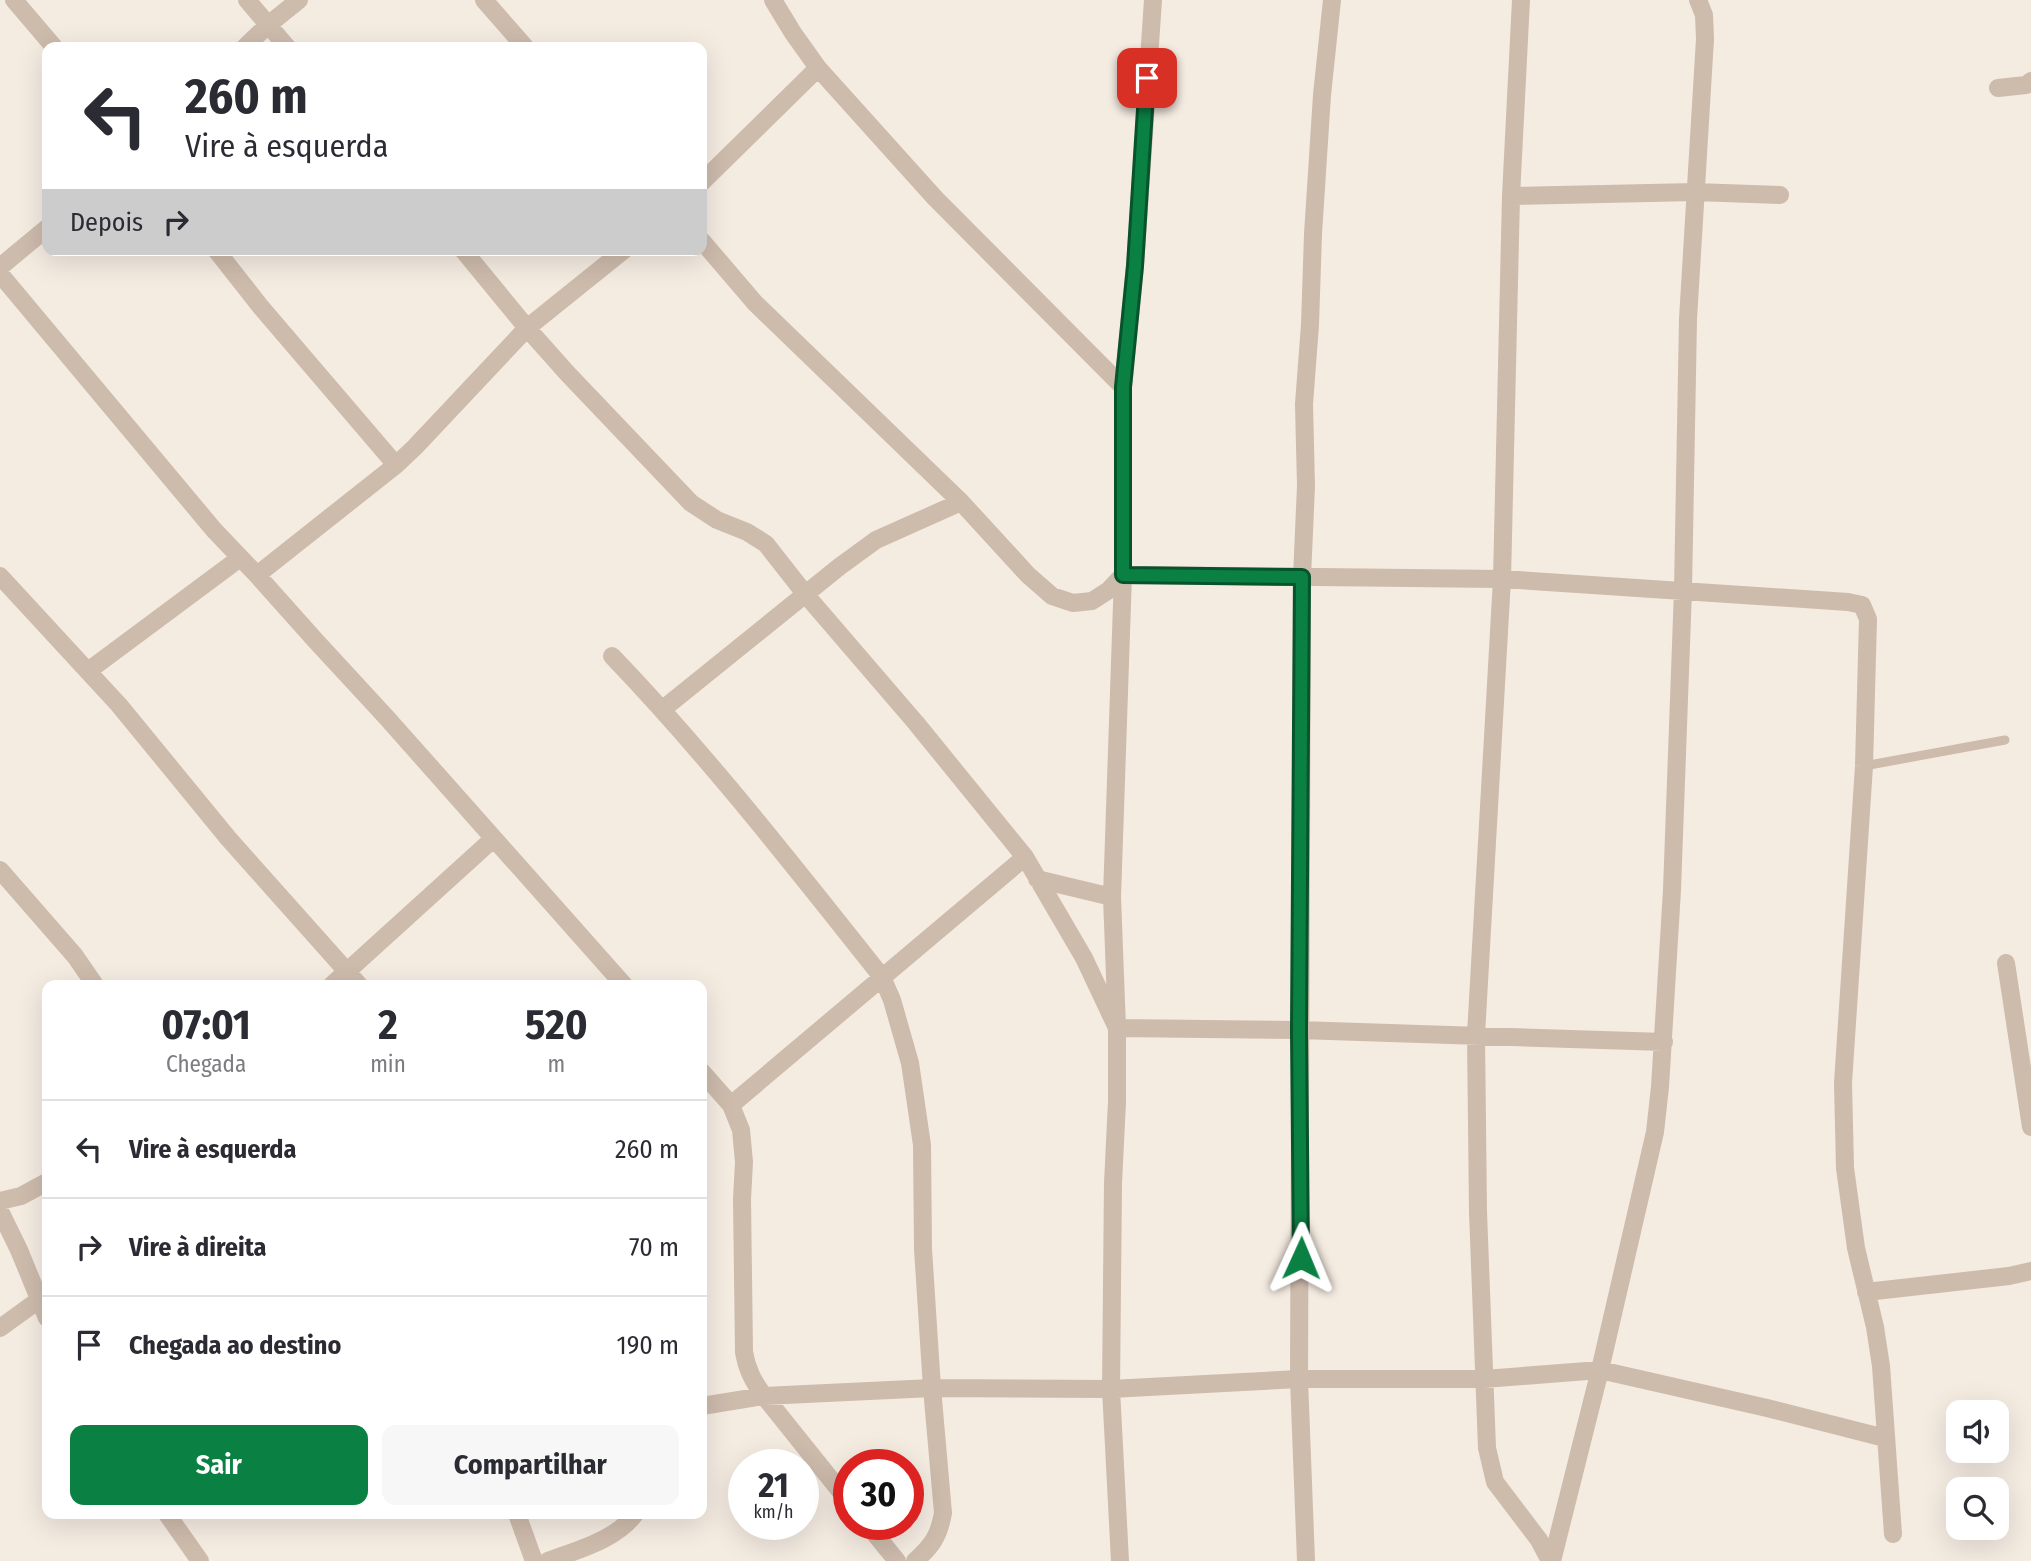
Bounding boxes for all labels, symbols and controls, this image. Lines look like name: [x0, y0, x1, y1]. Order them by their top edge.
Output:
pin: [1117, 48, 1177, 108]
icon: arrive: [1128, 59, 1166, 97]
text: 260 m: [185, 67, 308, 126]
icon: left: [70, 70, 161, 161]
text: Vire à esquerda: [185, 127, 388, 165]
icon: right: [157, 203, 195, 241]
text: Depois: [70, 207, 143, 238]
text: 07:01: [161, 1000, 251, 1050]
text: 2: [378, 1000, 398, 1050]
text: 520: [525, 1000, 588, 1050]
text: Chegada: [166, 1050, 246, 1078]
text: min: [370, 1050, 406, 1078]
text: m: [548, 1050, 565, 1078]
icon: left: [70, 1130, 108, 1168]
text: Vire à esquerda: [129, 1134, 296, 1165]
text: 260 m: [615, 1134, 679, 1165]
position arrow: [1264, 1221, 1338, 1295]
icon: right: [70, 1228, 108, 1266]
text: Vire à direita: [129, 1232, 267, 1263]
text: 70 m: [629, 1232, 679, 1263]
icon: arrive: [70, 1326, 108, 1364]
text: Chegada ao destino: [129, 1330, 341, 1361]
text: 190 m: [617, 1330, 679, 1361]
map controls: [1946, 1400, 2009, 1540]
button: sound: [1946, 1400, 2009, 1463]
button: Sair: [70, 1425, 368, 1505]
button: Compartilhar: [382, 1425, 679, 1505]
speed limit sign: 30: [833, 1449, 924, 1540]
text: 21: [758, 1464, 789, 1506]
button: search: [1946, 1477, 2009, 1540]
text: km/h: [753, 1501, 794, 1523]

